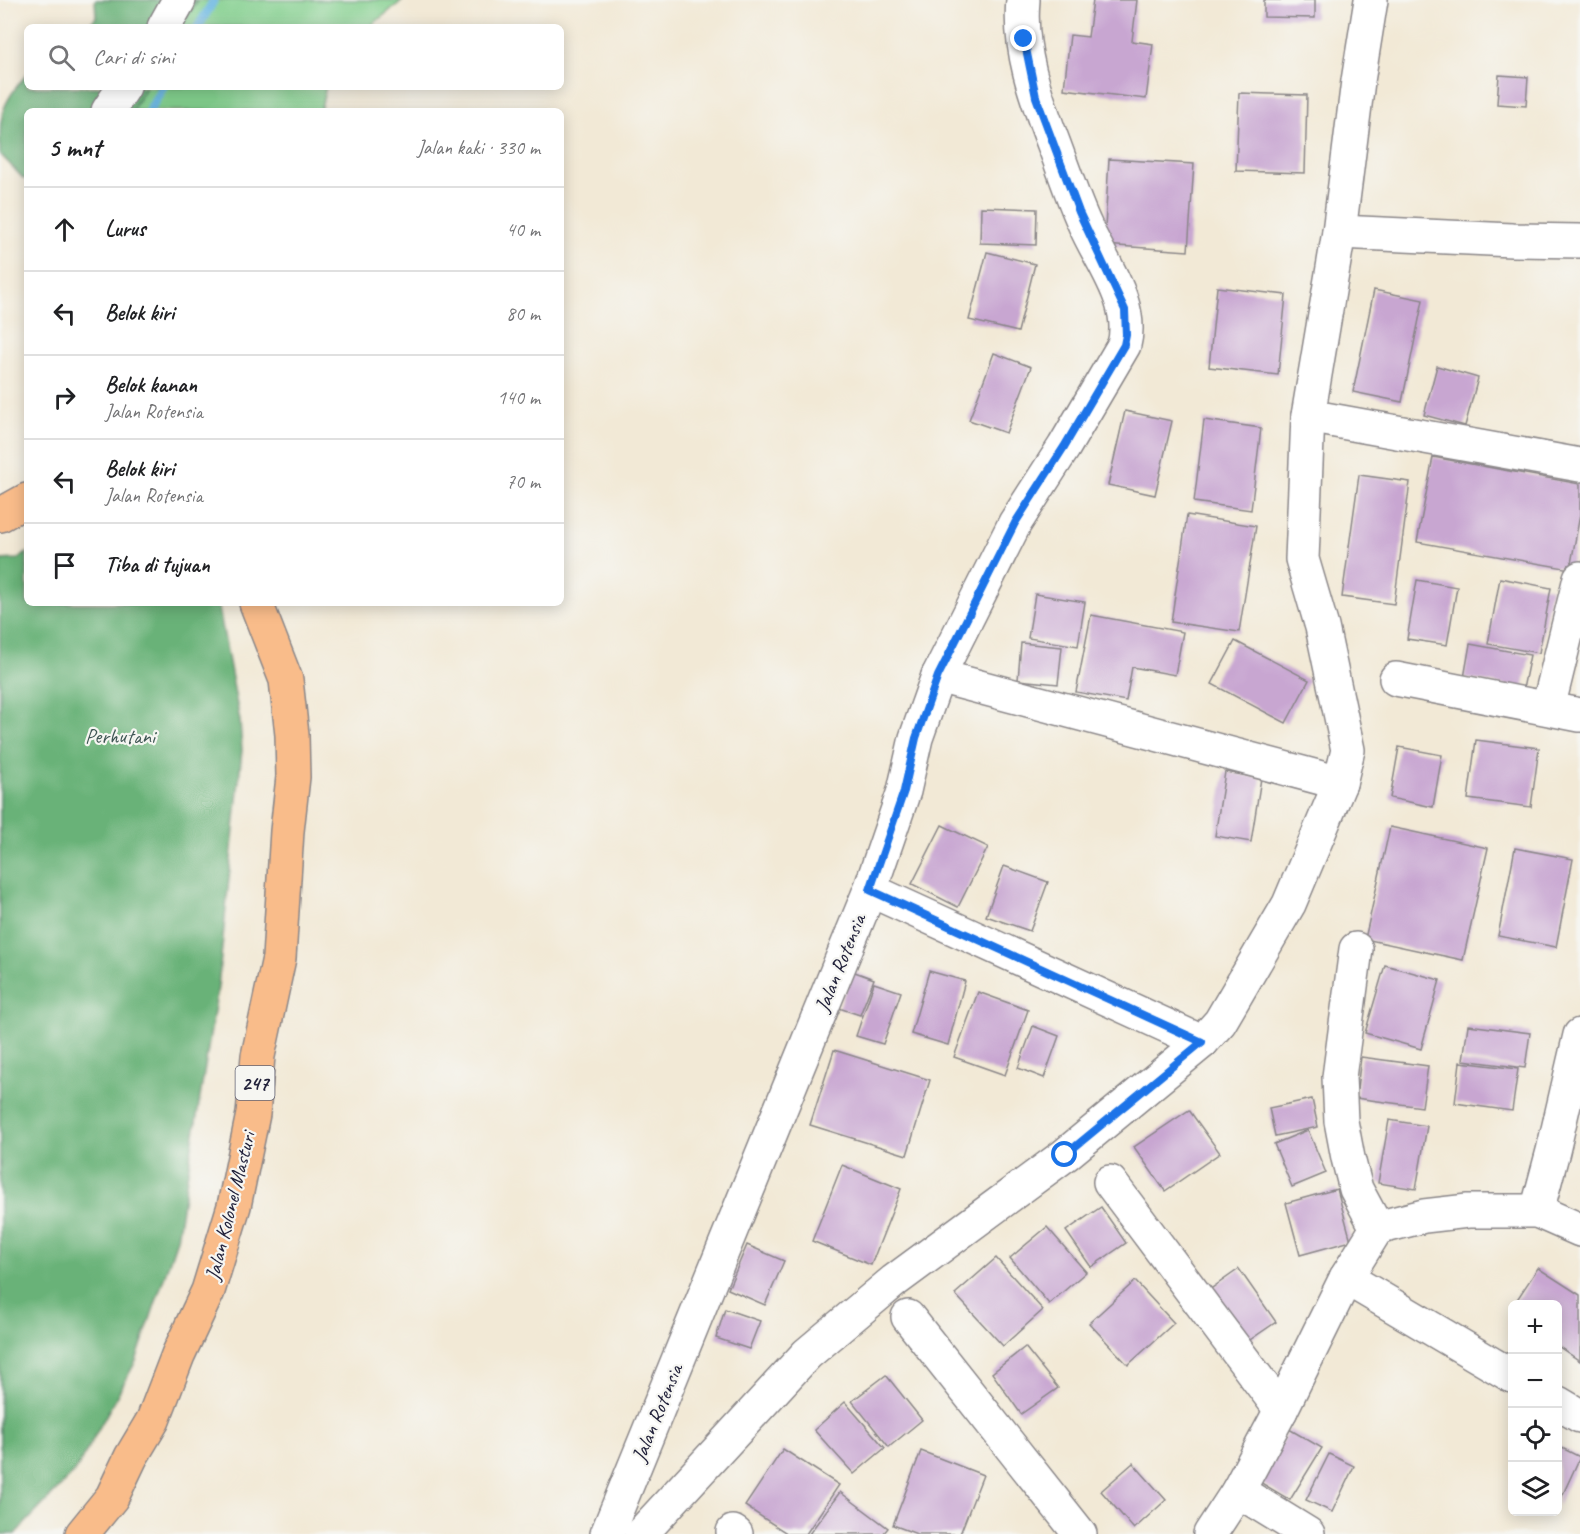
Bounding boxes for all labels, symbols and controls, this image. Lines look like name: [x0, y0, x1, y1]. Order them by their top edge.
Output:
search box: [24, 24, 564, 90]
route end: [1010, 25, 1036, 51]
icon: search: [45, 41, 78, 74]
text: Cari di sini: [93, 43, 174, 71]
text: 5 mnt: [48, 131, 101, 164]
text: Jalan kaki · 330 m: [417, 135, 540, 160]
icon: ahead: [48, 213, 81, 246]
text: Lurus: [105, 215, 145, 243]
text: 40 m: [506, 217, 540, 242]
icon: left: [48, 297, 81, 330]
text: Belok kiri: [105, 299, 174, 327]
text: 80 m: [506, 301, 540, 326]
text: Belok kanan: [105, 371, 197, 399]
icon: right: [48, 381, 81, 414]
text: 140 m: [497, 385, 540, 410]
text: Jalan Rotensia: [105, 399, 203, 424]
text: Belok kiri: [105, 455, 174, 483]
icon: left: [48, 465, 81, 498]
text: 70 m: [506, 469, 540, 494]
text: Jalan Rotensia: [105, 483, 203, 508]
icon: arrive: [48, 549, 81, 582]
text: Tiba di tujuan: [105, 551, 210, 579]
park label: Perhutani: [85, 723, 158, 749]
street label: Jalan Rotensia: [808, 908, 872, 1016]
road number: 247: [236, 1066, 274, 1100]
street label: Jalan Kolonel Masturi: [199, 1126, 262, 1284]
route start: [1051, 1141, 1077, 1167]
map controls: [1508, 1300, 1562, 1516]
button: +: [1508, 1300, 1562, 1354]
button: −: [1508, 1354, 1562, 1408]
street label: Jalan Rotensia: [625, 1358, 689, 1466]
button: locate: [1508, 1408, 1562, 1462]
button: layers: [1508, 1462, 1562, 1516]

